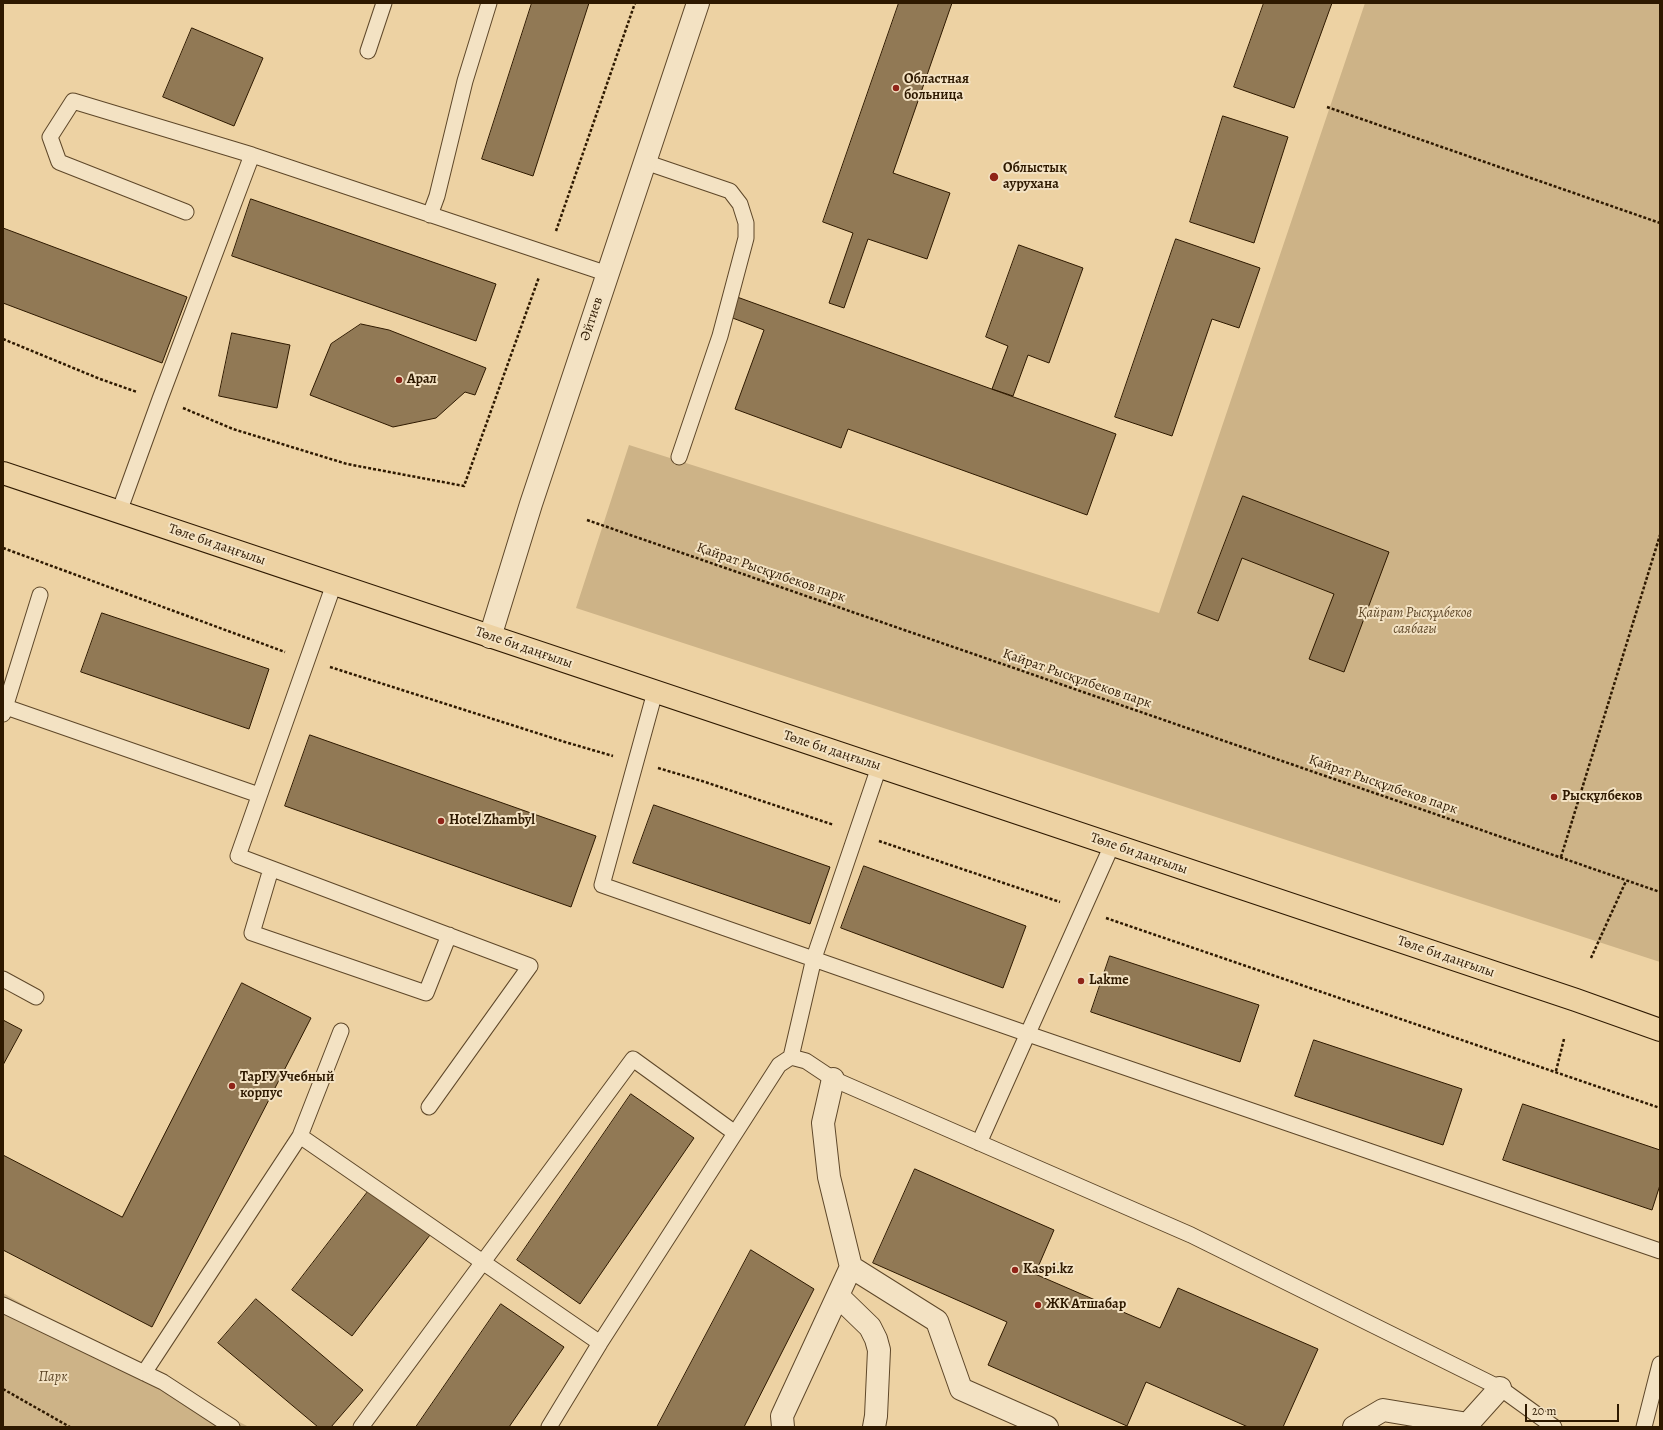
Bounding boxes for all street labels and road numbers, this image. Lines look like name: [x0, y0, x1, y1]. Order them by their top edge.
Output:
street label: Әйтиев: [577, 295, 607, 343]
street label: Төле би даңғылы: [166, 521, 268, 569]
street label: Қайрат Рысқұлбеков парк: [694, 540, 848, 606]
street label: Төле би даңғылы: [473, 624, 575, 672]
street label: Қайрат Рысқұлбеков парк: [1000, 646, 1154, 712]
street label: Төле би даңғылы: [781, 727, 883, 775]
street label: Қайрат Рысқұлбеков парк: [1306, 752, 1460, 818]
street label: Төле би даңғылы: [1088, 830, 1190, 878]
street label: Төле би даңғылы: [1395, 933, 1497, 981]

